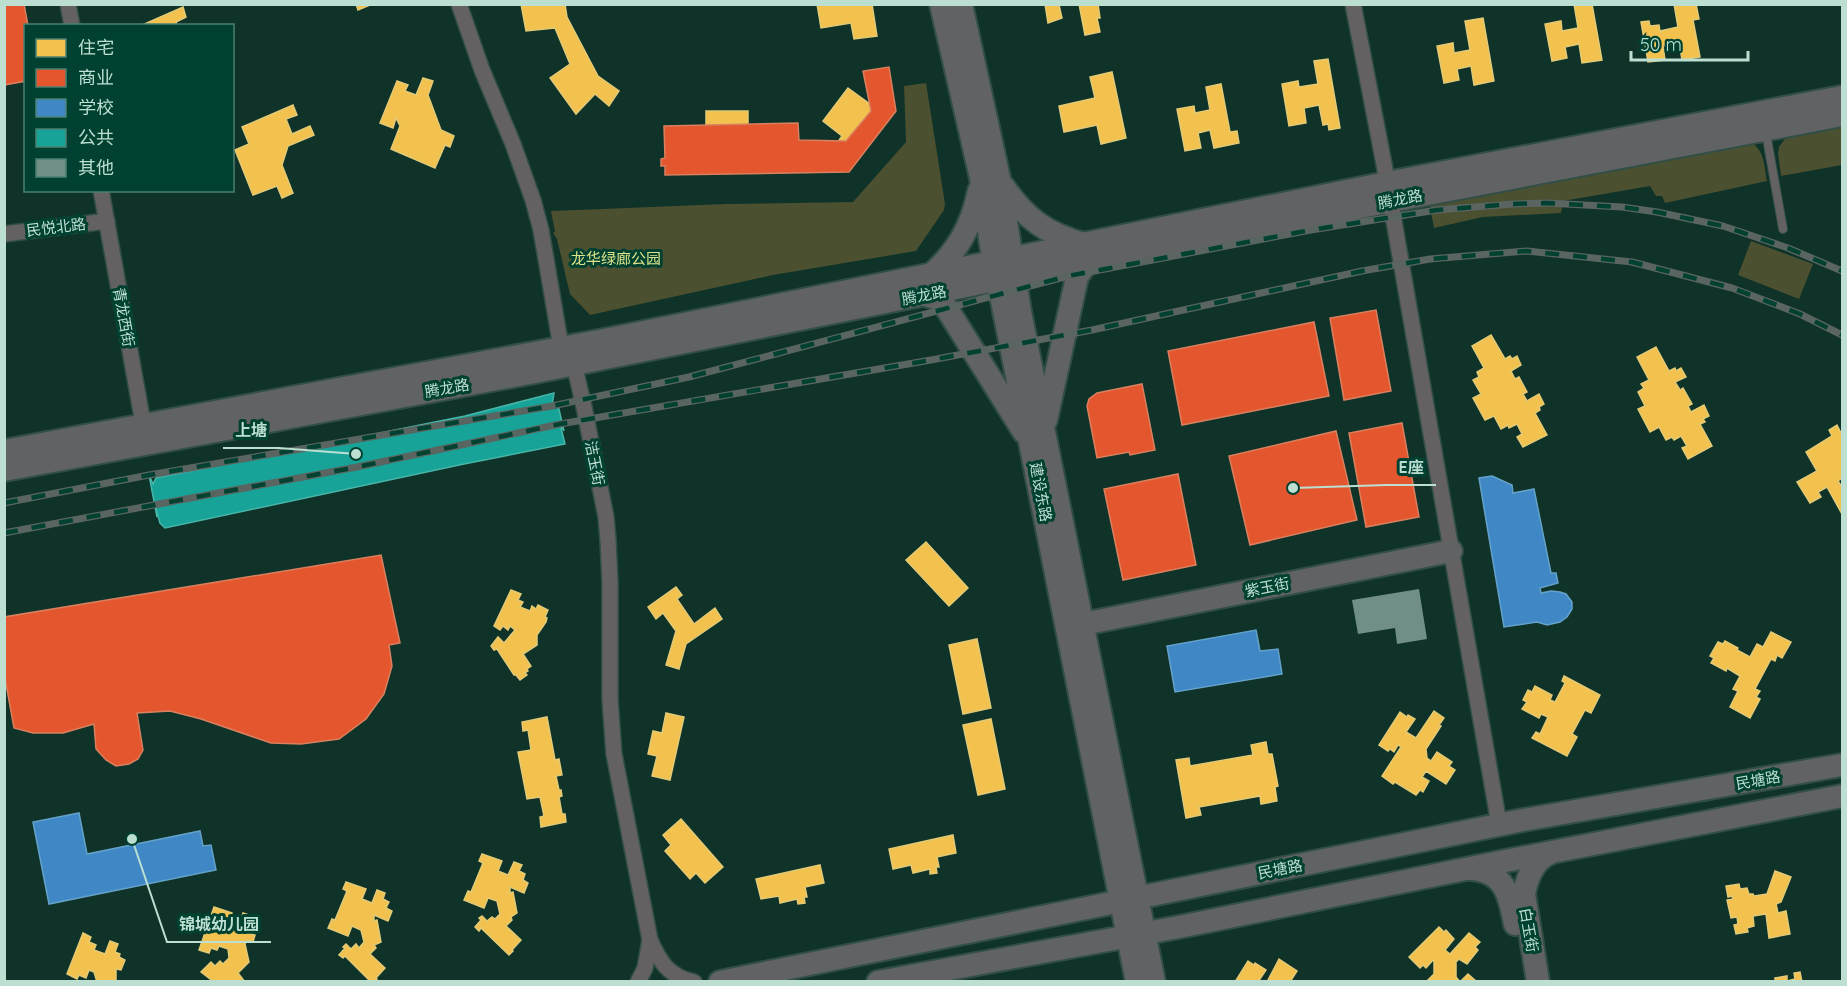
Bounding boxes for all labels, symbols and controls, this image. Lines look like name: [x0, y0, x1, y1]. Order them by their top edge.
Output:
legend: [24, 24, 234, 192]
scale bar: [1631, 24, 1748, 62]
text: 50 m: [1640, 33, 1682, 56]
text: 住宅: [78, 36, 114, 59]
text: 商业: [78, 66, 114, 89]
text: 学校: [78, 96, 114, 119]
text: 公共: [78, 126, 114, 149]
text: 其他: [78, 156, 114, 179]
street label: 腾龙路: [1376, 185, 1424, 213]
street label: 民悦北路: [25, 214, 87, 240]
park label: 龙华绿廊公园: [571, 249, 661, 268]
street label: 腾龙路: [900, 281, 948, 309]
street label: 青龙西街: [109, 286, 139, 348]
street label: 腾龙路: [423, 375, 471, 401]
callout: 上塘: [223, 414, 279, 448]
text: 上塘: [235, 420, 267, 440]
street label: 洁玉街: [581, 439, 609, 487]
callout: E座: [1387, 451, 1436, 485]
text: E座: [1398, 457, 1424, 477]
street label: 建设东路: [1026, 461, 1056, 523]
street label: 紫玉街: [1243, 573, 1291, 601]
street label: 民塘路: [1734, 767, 1782, 793]
street label: 民塘路: [1256, 855, 1304, 883]
street label: 白玉街: [1516, 906, 1542, 954]
callout: 锦城幼儿园: [167, 908, 271, 942]
text: 锦城幼儿园: [179, 914, 259, 934]

